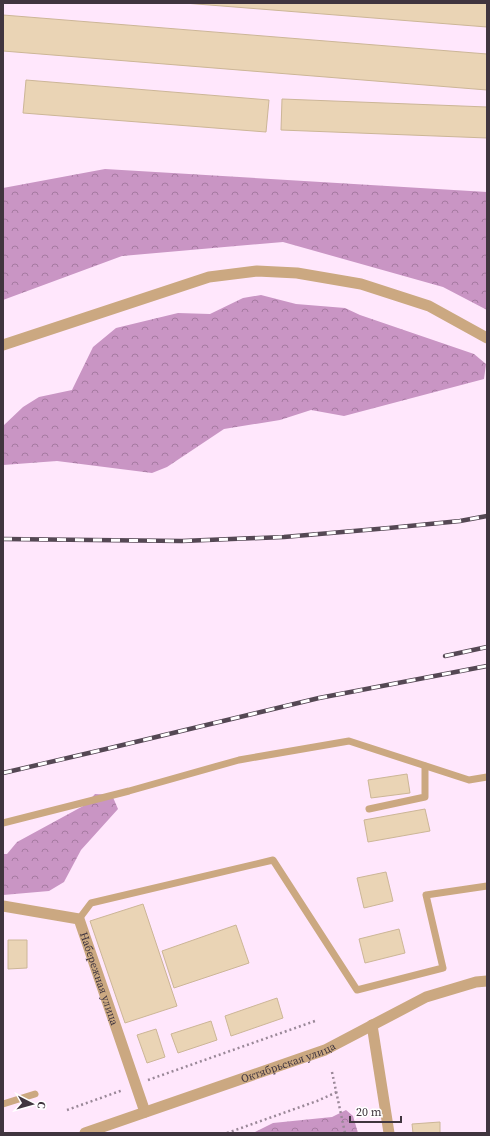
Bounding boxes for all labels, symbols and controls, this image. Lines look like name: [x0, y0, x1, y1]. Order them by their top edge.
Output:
street label: Набережная улица: [76, 930, 122, 1028]
street label: Октябрьская улица: [239, 1039, 339, 1087]
north arrow: [12, 1084, 52, 1124]
scale bar: [350, 1098, 401, 1124]
text: С: [34, 1101, 49, 1109]
text: 20 m: [356, 1104, 382, 1120]

